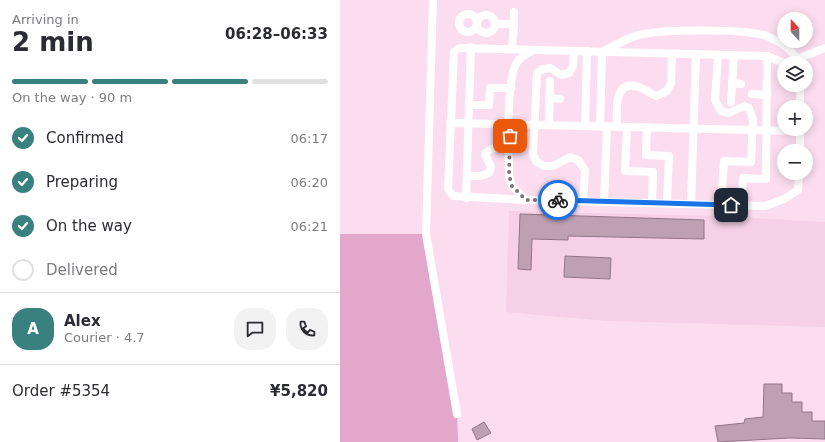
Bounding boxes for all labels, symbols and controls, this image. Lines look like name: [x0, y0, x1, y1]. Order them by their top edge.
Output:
text: Arriving in: [12, 12, 79, 27]
north arrow: [777, 12, 813, 48]
map controls: [777, 12, 813, 180]
text: 06:28–06:33: [225, 25, 328, 43]
text: 2 min: [12, 27, 94, 57]
button: layers: [777, 56, 813, 92]
text: On the way · 90 m: [12, 90, 132, 105]
button: +: [777, 100, 813, 136]
pin: [493, 119, 527, 153]
icon: bag: [499, 125, 521, 147]
icon: check: [12, 127, 34, 149]
text: Confirmed: [46, 129, 124, 147]
text: 06:17: [291, 131, 328, 146]
button: −: [777, 144, 813, 180]
icon: check: [12, 171, 34, 193]
text: Preparing: [46, 173, 118, 191]
text: 06:20: [291, 175, 328, 190]
courier: [538, 180, 578, 220]
pin: [714, 188, 748, 222]
icon: bike: [547, 189, 569, 211]
icon: home: [720, 194, 742, 216]
icon: check: [12, 215, 34, 237]
text: On the way: [46, 217, 132, 235]
text: 06:21: [291, 219, 328, 234]
text: Delivered: [46, 261, 118, 279]
button: chat: [234, 308, 276, 350]
button: phone: [286, 308, 328, 350]
text: Alex: [64, 312, 101, 330]
text: A: [27, 320, 39, 338]
text: Courier · 4.7: [64, 330, 145, 345]
text: Order #5354: [12, 382, 110, 400]
text: ¥5,820: [270, 382, 328, 400]

